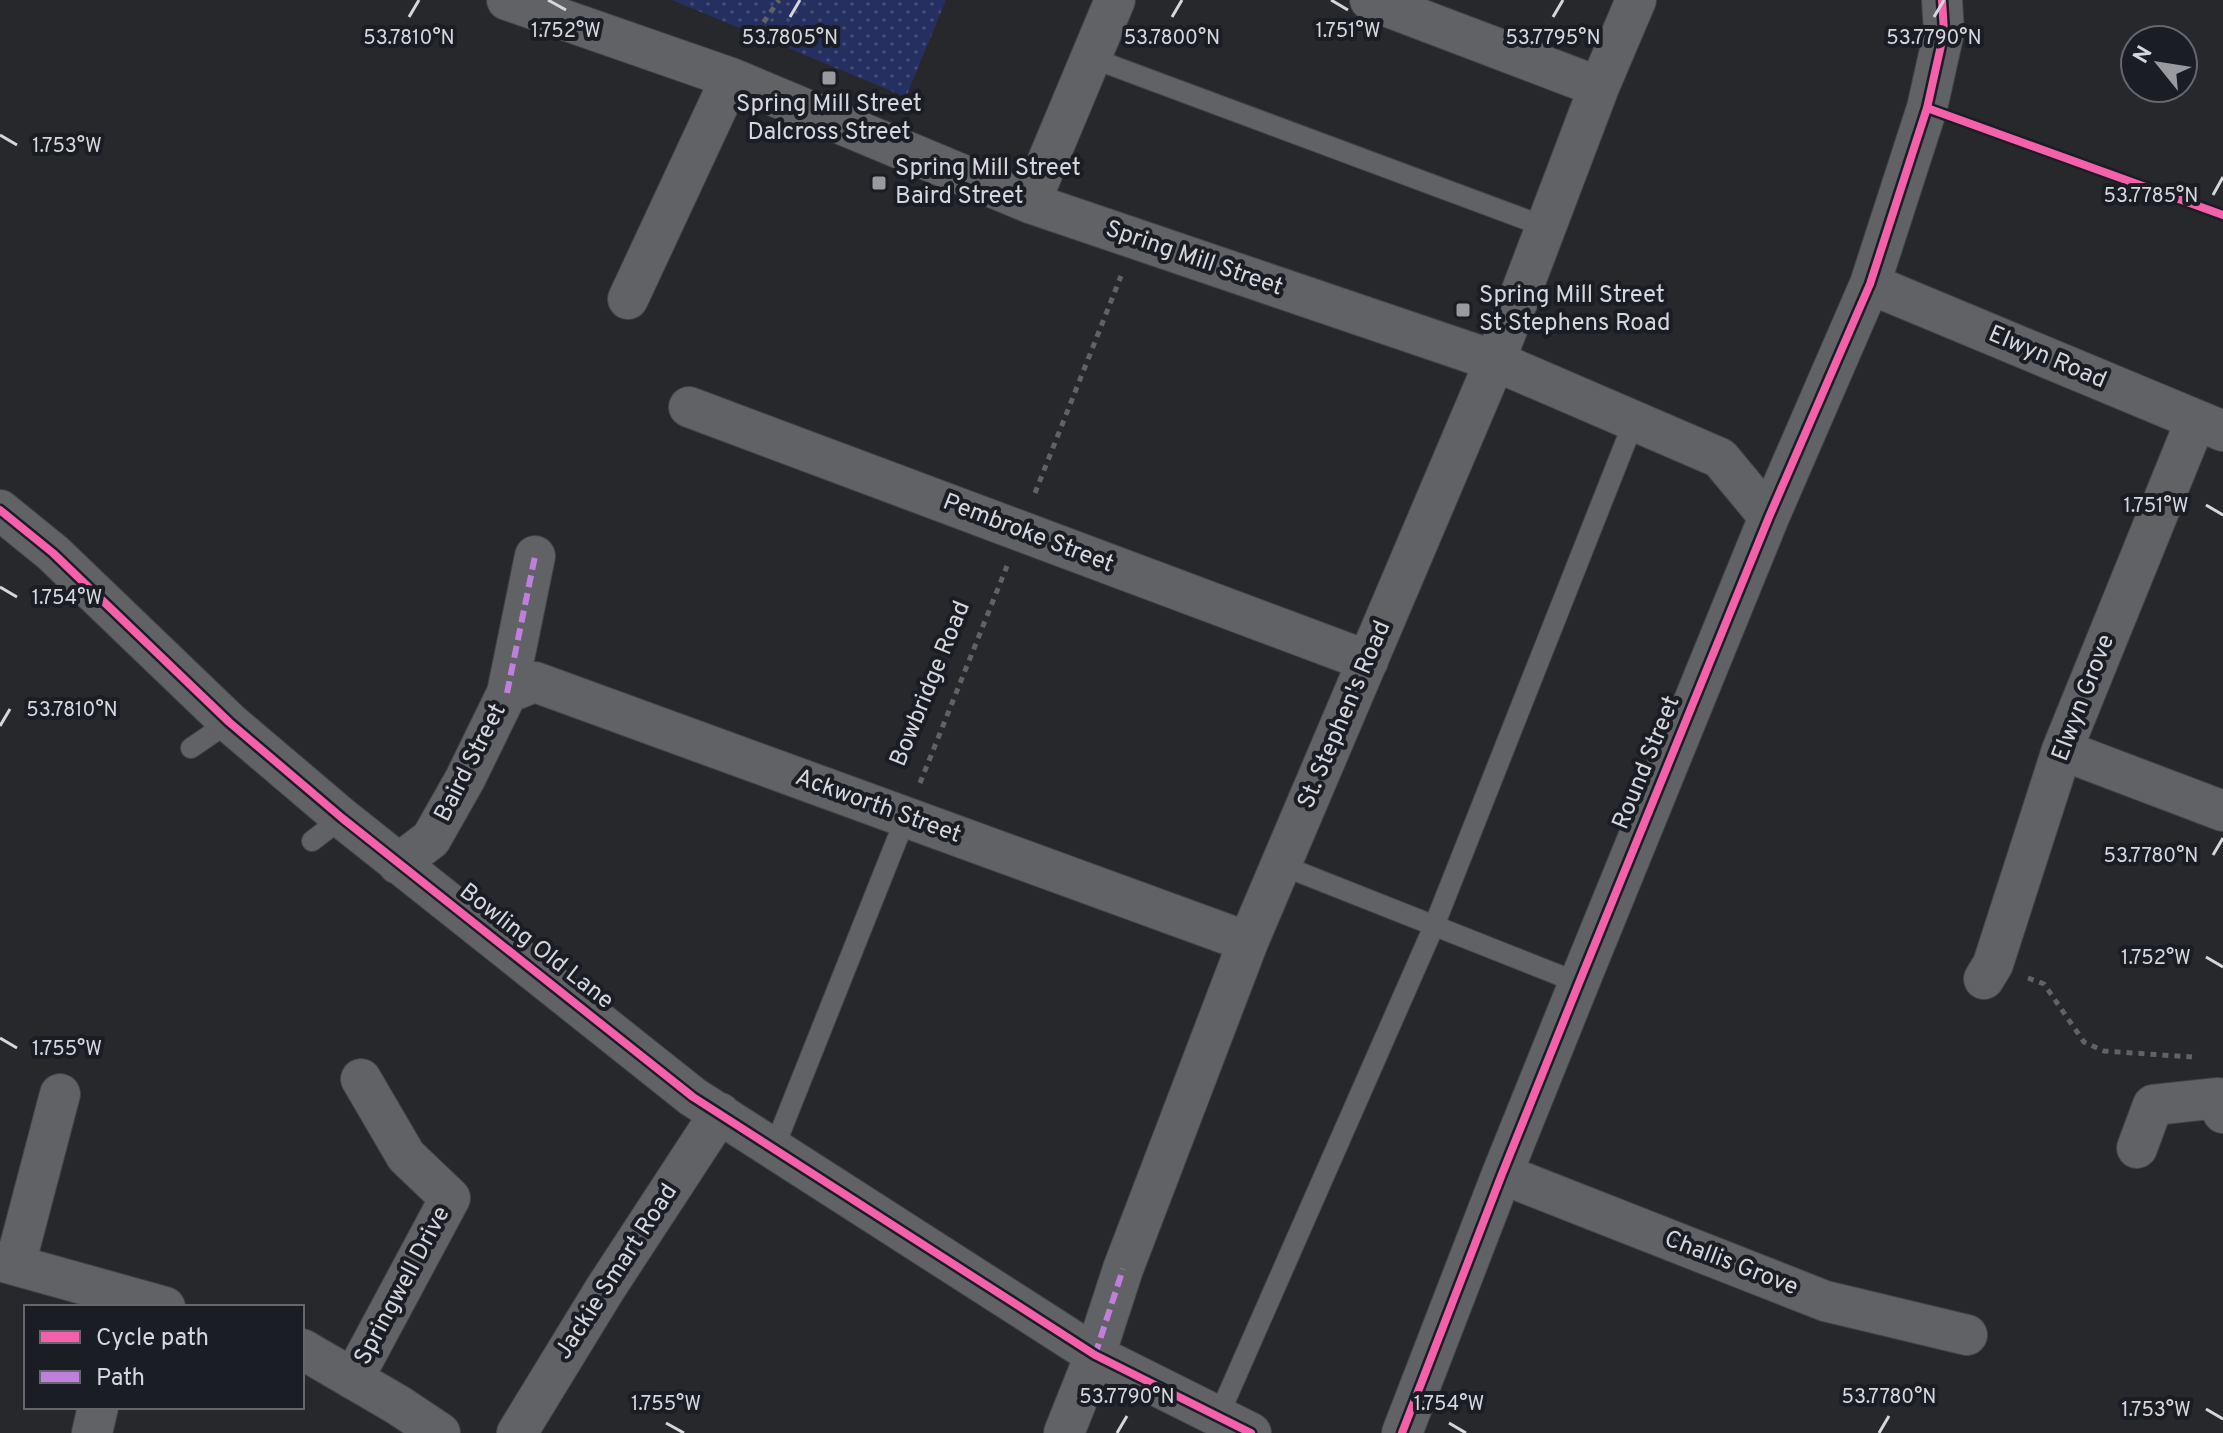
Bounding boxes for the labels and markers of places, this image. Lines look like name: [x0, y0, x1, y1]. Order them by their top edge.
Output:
marker: Spring Mill Street Dalcross Street: [820, 69, 838, 87]
place label: Spring Mill Street Dalcross Street: [736, 90, 922, 148]
place label: Spring Mill Street Baird Street: [895, 154, 1081, 212]
marker: Spring Mill Street Baird Street: [870, 174, 888, 192]
place label: Spring Mill Street St Stephens Road: [1479, 281, 1671, 339]
marker: Spring Mill Street St Stephens Road: [1454, 301, 1472, 319]

